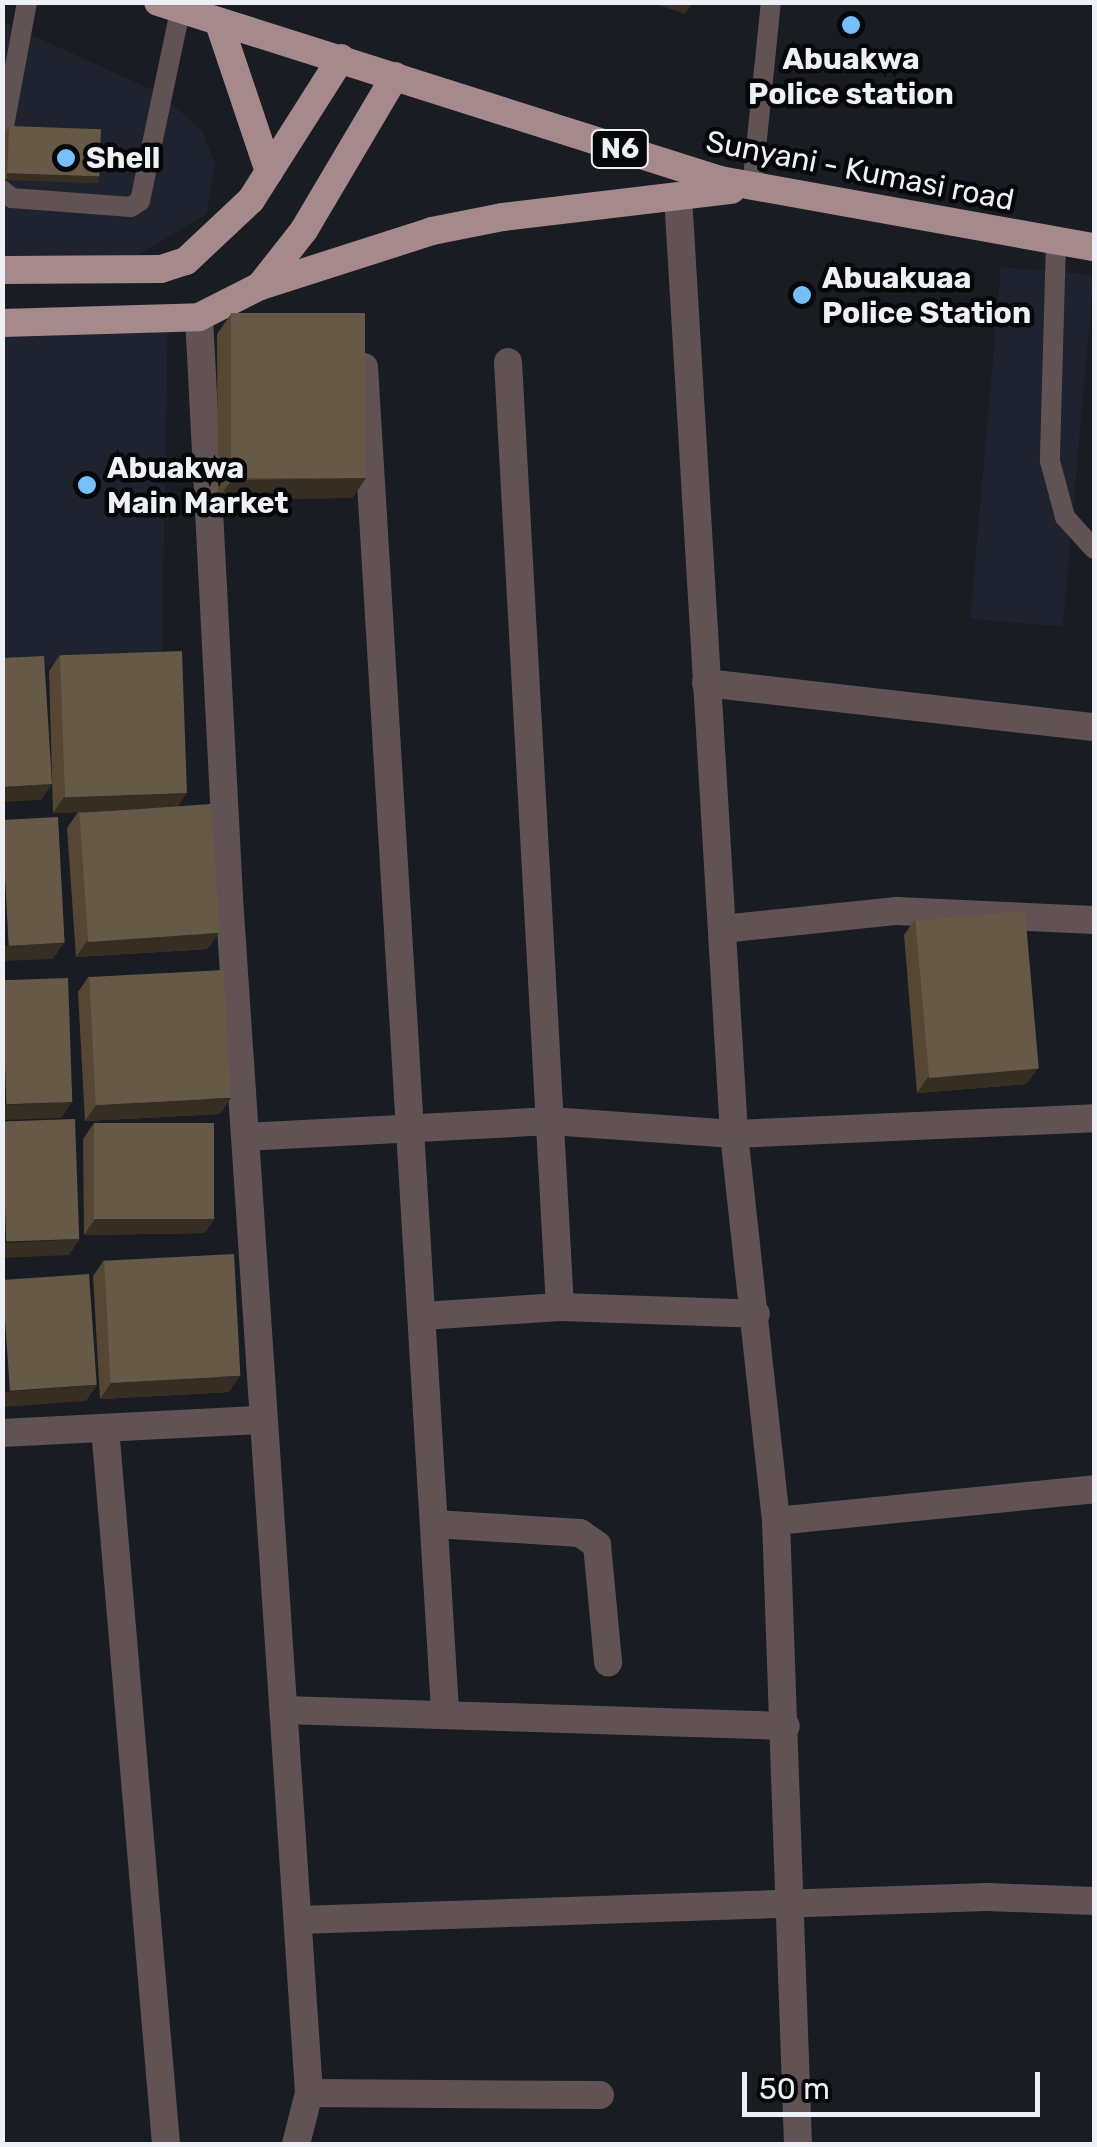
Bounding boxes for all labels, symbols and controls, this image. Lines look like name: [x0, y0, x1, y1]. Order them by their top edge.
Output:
marker: Abuakwa Police station: [840, 14, 862, 36]
place label: Abuakwa Police station: [748, 41, 954, 112]
street label: Sunyani - Kumasi road: [703, 123, 1017, 219]
road number: N6: [590, 126, 650, 172]
place label: Shell: [86, 140, 160, 176]
marker: Shell: [55, 147, 77, 169]
place label: Abuakuaa Police Station: [822, 260, 1031, 330]
marker: Abuakuaa Police Station: [791, 284, 813, 306]
place label: Abuakwa Main Market: [107, 450, 289, 520]
marker: Abuakwa Main Market: [76, 474, 98, 496]
scale bar: [747, 2052, 1044, 2114]
text: 50 m: [759, 2071, 830, 2107]

